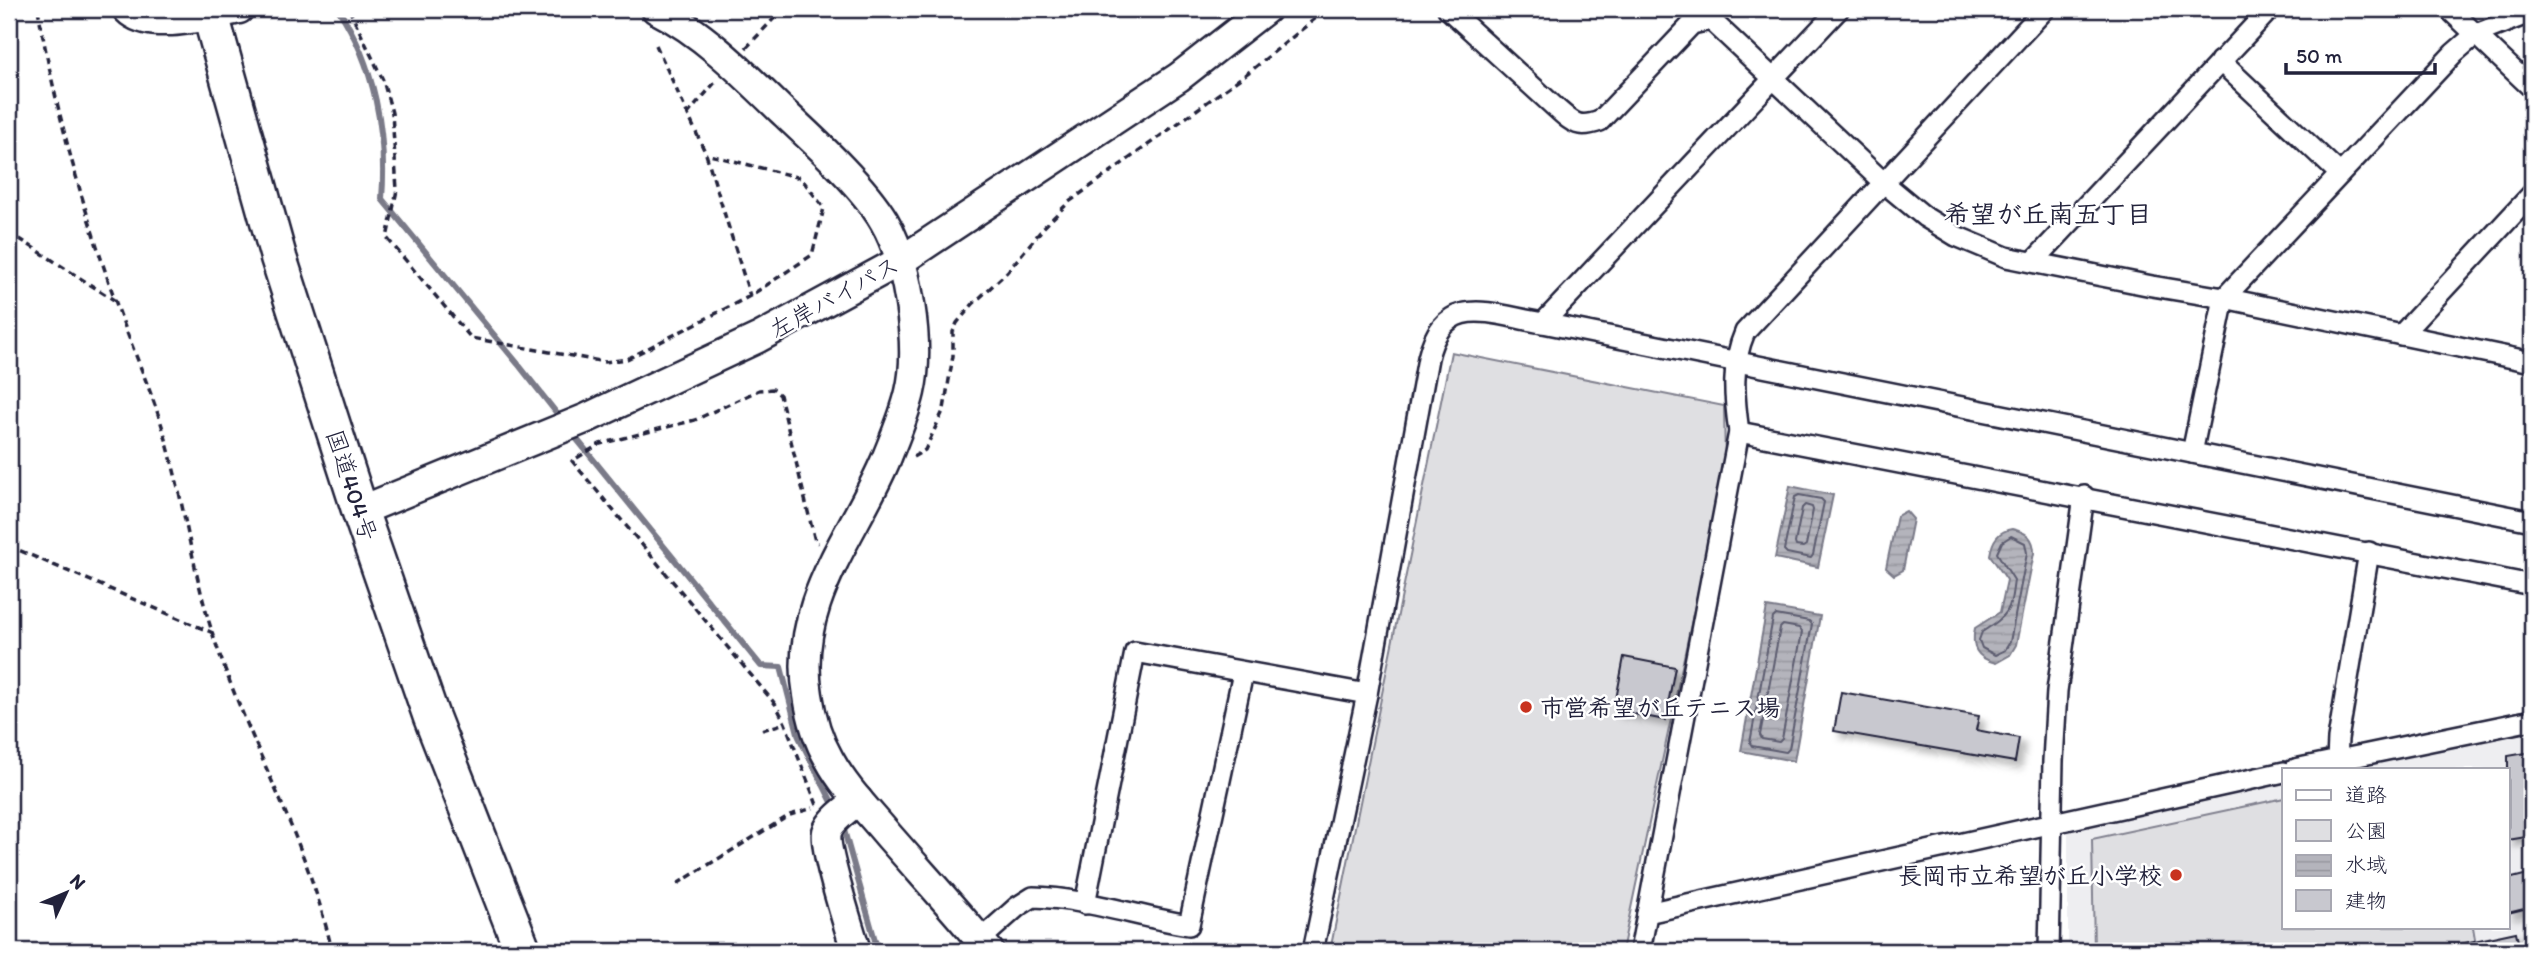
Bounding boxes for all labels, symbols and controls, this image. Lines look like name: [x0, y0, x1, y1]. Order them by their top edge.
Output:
scale bar: [2286, 32, 2434, 76]
text: 50 m: [2296, 43, 2343, 68]
district label: 希望が丘南五丁目: [1944, 198, 2152, 230]
street label: 左岸バイパス: [764, 250, 904, 344]
street label: 国道404号: [320, 426, 384, 544]
place label: 市営希望が丘テニス場: [1540, 693, 1780, 722]
marker: 市営希望が丘テニス場: [1518, 699, 1534, 715]
legend: [2282, 768, 2510, 928]
text: 道路: [2345, 782, 2387, 807]
text: 公園: [2345, 818, 2387, 843]
text: 水域: [2345, 852, 2387, 877]
north arrow: [32, 858, 102, 928]
place label: 長岡市立希望が丘小学校: [1898, 861, 2162, 890]
marker: 長岡市立希望が丘小学校: [2168, 867, 2184, 883]
text: N: [65, 869, 91, 894]
text: 建物: [2345, 888, 2387, 913]

